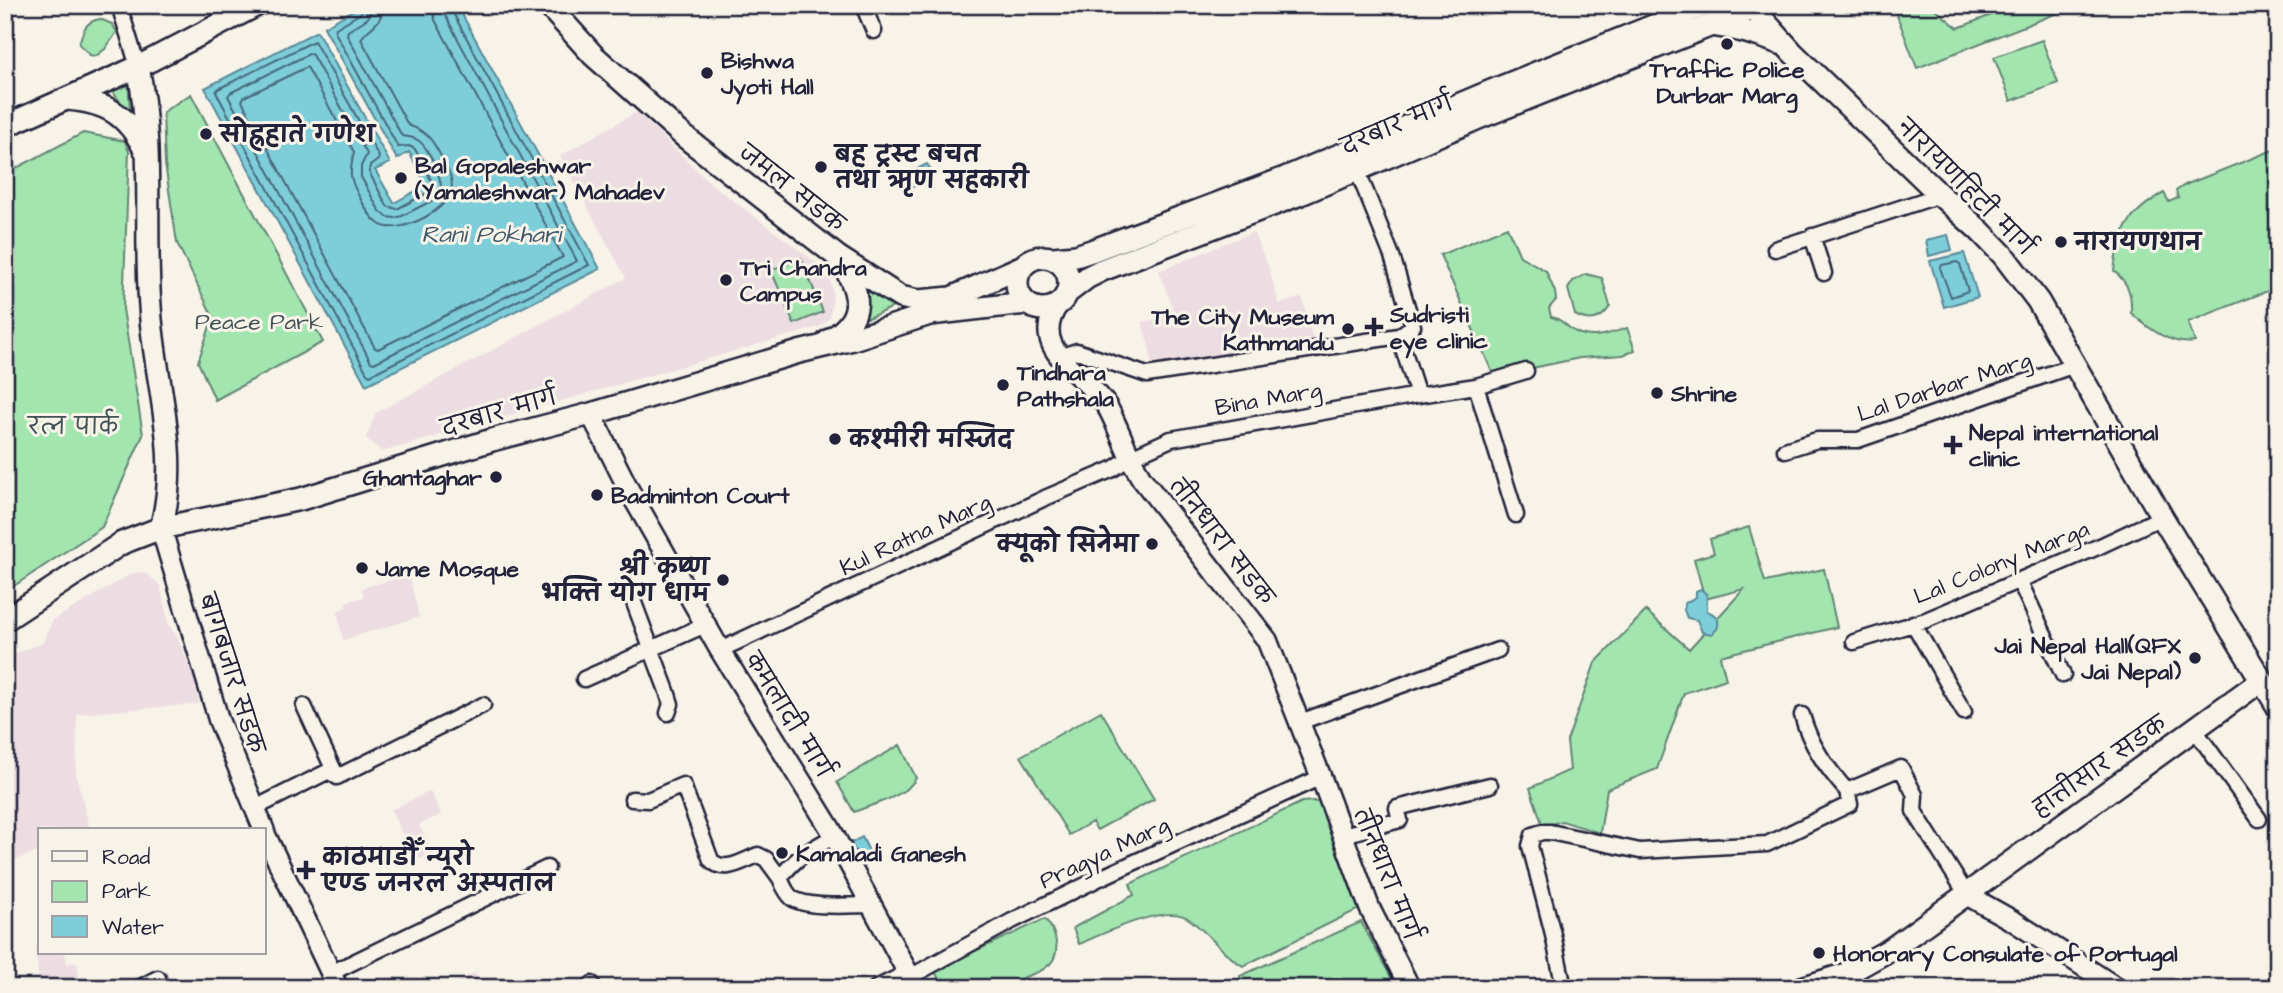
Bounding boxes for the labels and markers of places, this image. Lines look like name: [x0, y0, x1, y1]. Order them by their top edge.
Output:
marker: Traffic Police Durbar Marg: [1719, 36, 1735, 52]
place label: Bishwa Jyoti Hall: [720, 45, 814, 105]
place label: Traffic Police Durbar Marg: [1649, 54, 1805, 113]
marker: Bishwa Jyoti Hall: [699, 65, 715, 81]
place label: सोह्रहाते गणेश: [218, 114, 377, 152]
marker: सोह्रहाते गणेश: [198, 126, 214, 142]
place label: बहु ट्रस्ट बचत तथा ऋण सहकारी: [833, 139, 1030, 197]
place label: Bal Gopaleshwar (Yamaleshwar) Mahadev: [414, 150, 666, 208]
marker: बहु ट्रस्ट बचत तथा ऋण सहकारी: [813, 159, 829, 175]
marker: Bal Gopaleshwar (Yamaleshwar) Mahadev: [393, 170, 409, 186]
place label: नारायणथान: [2073, 227, 2203, 259]
marker: नारायणथान: [2053, 234, 2069, 250]
place label: Tri Chandra Campus: [739, 252, 867, 310]
marker: Tri Chandra Campus: [718, 272, 734, 288]
place label: Sudristi eye clinic: [1389, 299, 1488, 359]
place label: The City Museum Kathmandu: [1150, 301, 1335, 359]
marker: Sudristi eye clinic: [1364, 317, 1384, 337]
marker: The City Museum Kathmandu: [1340, 321, 1356, 337]
place label: Tindhara Pathshala: [1016, 357, 1114, 415]
marker: Tindhara Pathshala: [995, 377, 1011, 393]
place label: Shrine: [1670, 378, 1738, 410]
marker: Shrine: [1649, 385, 1665, 401]
place label: Nepal international clinic: [1969, 417, 2159, 475]
place label: कश्मीरी मस्जिद: [847, 421, 1015, 456]
marker: कश्मीरी मस्जिद: [827, 431, 843, 447]
marker: Nepal international clinic: [1943, 435, 1963, 455]
place label: Ghantaghar: [363, 462, 482, 495]
marker: Ghantaghar: [488, 469, 504, 485]
place label: Badminton Court: [611, 480, 790, 512]
marker: Badminton Court: [589, 487, 605, 503]
place label: क्यूको सिनेमा: [995, 524, 1140, 563]
marker: क्यूको सिनेमा: [1144, 536, 1160, 552]
place label: श्री कृष्ण भक्ति योग धाम: [541, 549, 711, 610]
place label: Jame Mosque: [375, 553, 519, 585]
marker: Jame Mosque: [354, 560, 370, 576]
marker: श्री कृष्ण भक्ति योग धाम: [715, 572, 731, 588]
place label: Jai Nepal Hall(QFX Jai Nepal): [1993, 630, 2181, 688]
marker: Jai Nepal Hall(QFX Jai Nepal): [2187, 650, 2203, 666]
place label: काठमाडौँ न्यूरो एण्ड जनरल अस्पताल: [320, 836, 557, 900]
place label: Kamaladi Ganesh: [796, 838, 966, 870]
marker: Kamaladi Ganesh: [774, 845, 790, 861]
marker: काठमाडौँ न्यूरो एण्ड जनरल अस्पताल: [296, 860, 316, 880]
place label: Honorary Consulate of Portugal: [1833, 938, 2178, 972]
marker: Honorary Consulate of Portugal: [1811, 945, 1827, 961]

